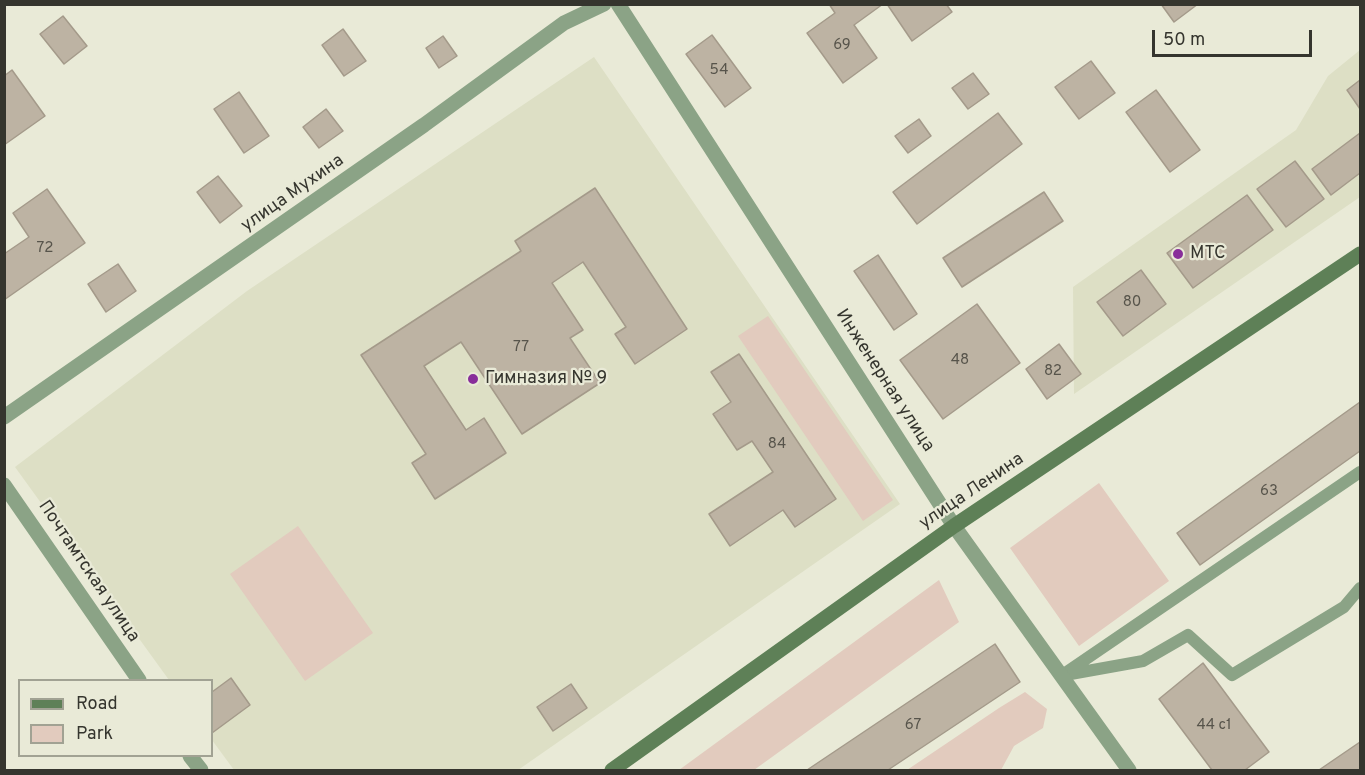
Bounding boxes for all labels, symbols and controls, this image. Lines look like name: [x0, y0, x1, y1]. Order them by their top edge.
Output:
scale bar: [1155, 18, 1316, 56]
text: 50 m: [1163, 29, 1205, 52]
house number: 69: [833, 37, 851, 55]
house number: 54: [710, 62, 728, 80]
street label: улица Мухина: [237, 151, 349, 237]
house number: 72: [37, 240, 53, 258]
place label: МТС: [1190, 243, 1226, 265]
marker: МТС: [1171, 247, 1185, 261]
house number: 80: [1123, 294, 1141, 312]
street label: Инженерная улица: [830, 306, 938, 456]
house number: 77: [513, 339, 529, 357]
house number: 48: [951, 352, 969, 370]
house number: 82: [1044, 363, 1062, 381]
place label: Гимназия № 9: [485, 368, 607, 390]
marker: Гимназия № 9: [466, 372, 480, 386]
house number: 84: [768, 436, 786, 454]
street label: улица Ленина: [916, 449, 1028, 535]
house number: 63: [1260, 483, 1278, 501]
street label: Почтамтская улица: [33, 497, 143, 647]
legend: [18, 679, 213, 757]
text: Road: [76, 693, 118, 716]
house number: 67: [905, 717, 921, 735]
house number: 44 с1: [1196, 717, 1232, 735]
text: Park: [76, 723, 113, 746]

